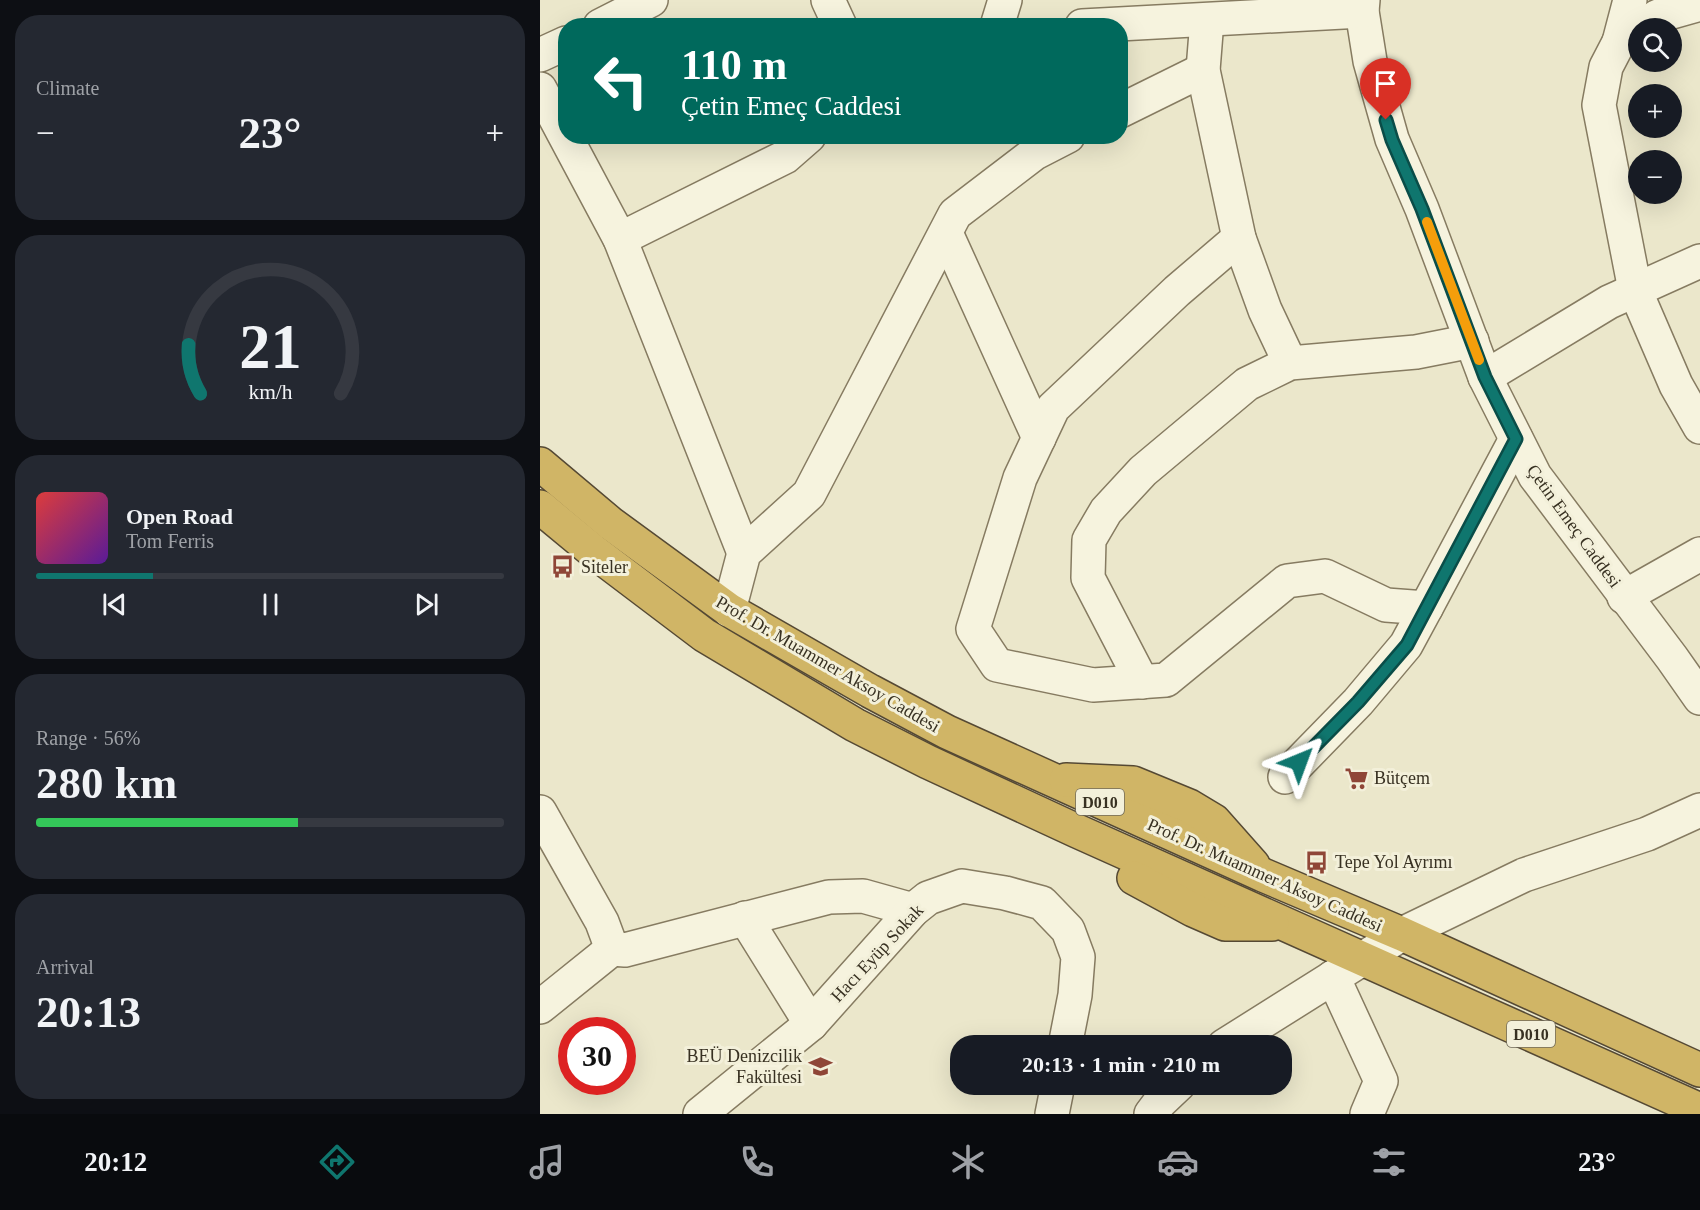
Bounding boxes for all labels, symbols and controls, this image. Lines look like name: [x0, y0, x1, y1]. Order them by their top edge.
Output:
map controls: [1628, 18, 1682, 204]
button: search: [1628, 18, 1682, 72]
icon: left: [582, 42, 660, 120]
text: 110 m: [681, 42, 787, 88]
pin: [1360, 58, 1411, 120]
icon: arrive: [1369, 67, 1402, 100]
text: Climate: [36, 77, 99, 99]
button: +: [1628, 84, 1682, 138]
text: Çetin Emeç Caddesi: [681, 91, 901, 121]
text: 23°: [239, 108, 302, 158]
text: −: [36, 115, 55, 151]
text: +: [485, 115, 504, 151]
button: −: [1628, 150, 1682, 204]
text: 21: [239, 312, 301, 381]
text: km/h: [248, 381, 292, 405]
street label: Çetin Emeç Caddesi: [1523, 461, 1625, 591]
text: Open Road: [126, 504, 233, 529]
text: Tom Ferris: [126, 530, 214, 552]
bus stop icon: Siteler: [550, 554, 576, 580]
place label: Siteler: [581, 557, 628, 577]
icon: previous: [98, 588, 131, 621]
icon: pause: [254, 588, 287, 621]
icon: next: [410, 588, 443, 621]
street label: Prof. Dr. Muammer Aksoy Caddesi: [713, 592, 943, 736]
text: Range · 56%: [36, 727, 140, 749]
position arrow: [1267, 730, 1331, 794]
text: 280 km: [36, 758, 177, 808]
supermarket icon: Bütçem: [1343, 765, 1369, 791]
place label: Bütçem: [1374, 768, 1430, 788]
road number: D010: [1076, 789, 1124, 815]
street label: Prof. Dr. Muammer Aksoy Caddesi: [1144, 814, 1386, 936]
bus stop icon: Tepe Yol Ayrımı: [1304, 849, 1330, 875]
place label: Tepe Yol Ayrımı: [1335, 852, 1453, 872]
street label: Hacı Eyüp Sokak: [827, 900, 927, 1006]
text: Arrival: [36, 956, 94, 978]
text: 20:13: [36, 987, 141, 1037]
speed limit sign: 30: [558, 1017, 636, 1095]
road number: D010: [1507, 1021, 1555, 1047]
place label: BEÜ Denizcilik Fakültesi: [687, 1046, 802, 1087]
text: 20:13 · 1 min · 210 m: [1022, 1052, 1220, 1077]
school or university icon: BEÜ Denizcilik Fakültesi: [807, 1053, 833, 1079]
icon: directions: [316, 1141, 358, 1183]
icon: music: [526, 1141, 568, 1183]
icon: phone: [736, 1141, 778, 1183]
icon: climate: [947, 1141, 989, 1183]
icon: car: [1157, 1141, 1199, 1183]
icon: filters: [1368, 1141, 1410, 1183]
text: 20:12: [84, 1147, 147, 1177]
text: 23°: [1578, 1147, 1616, 1177]

